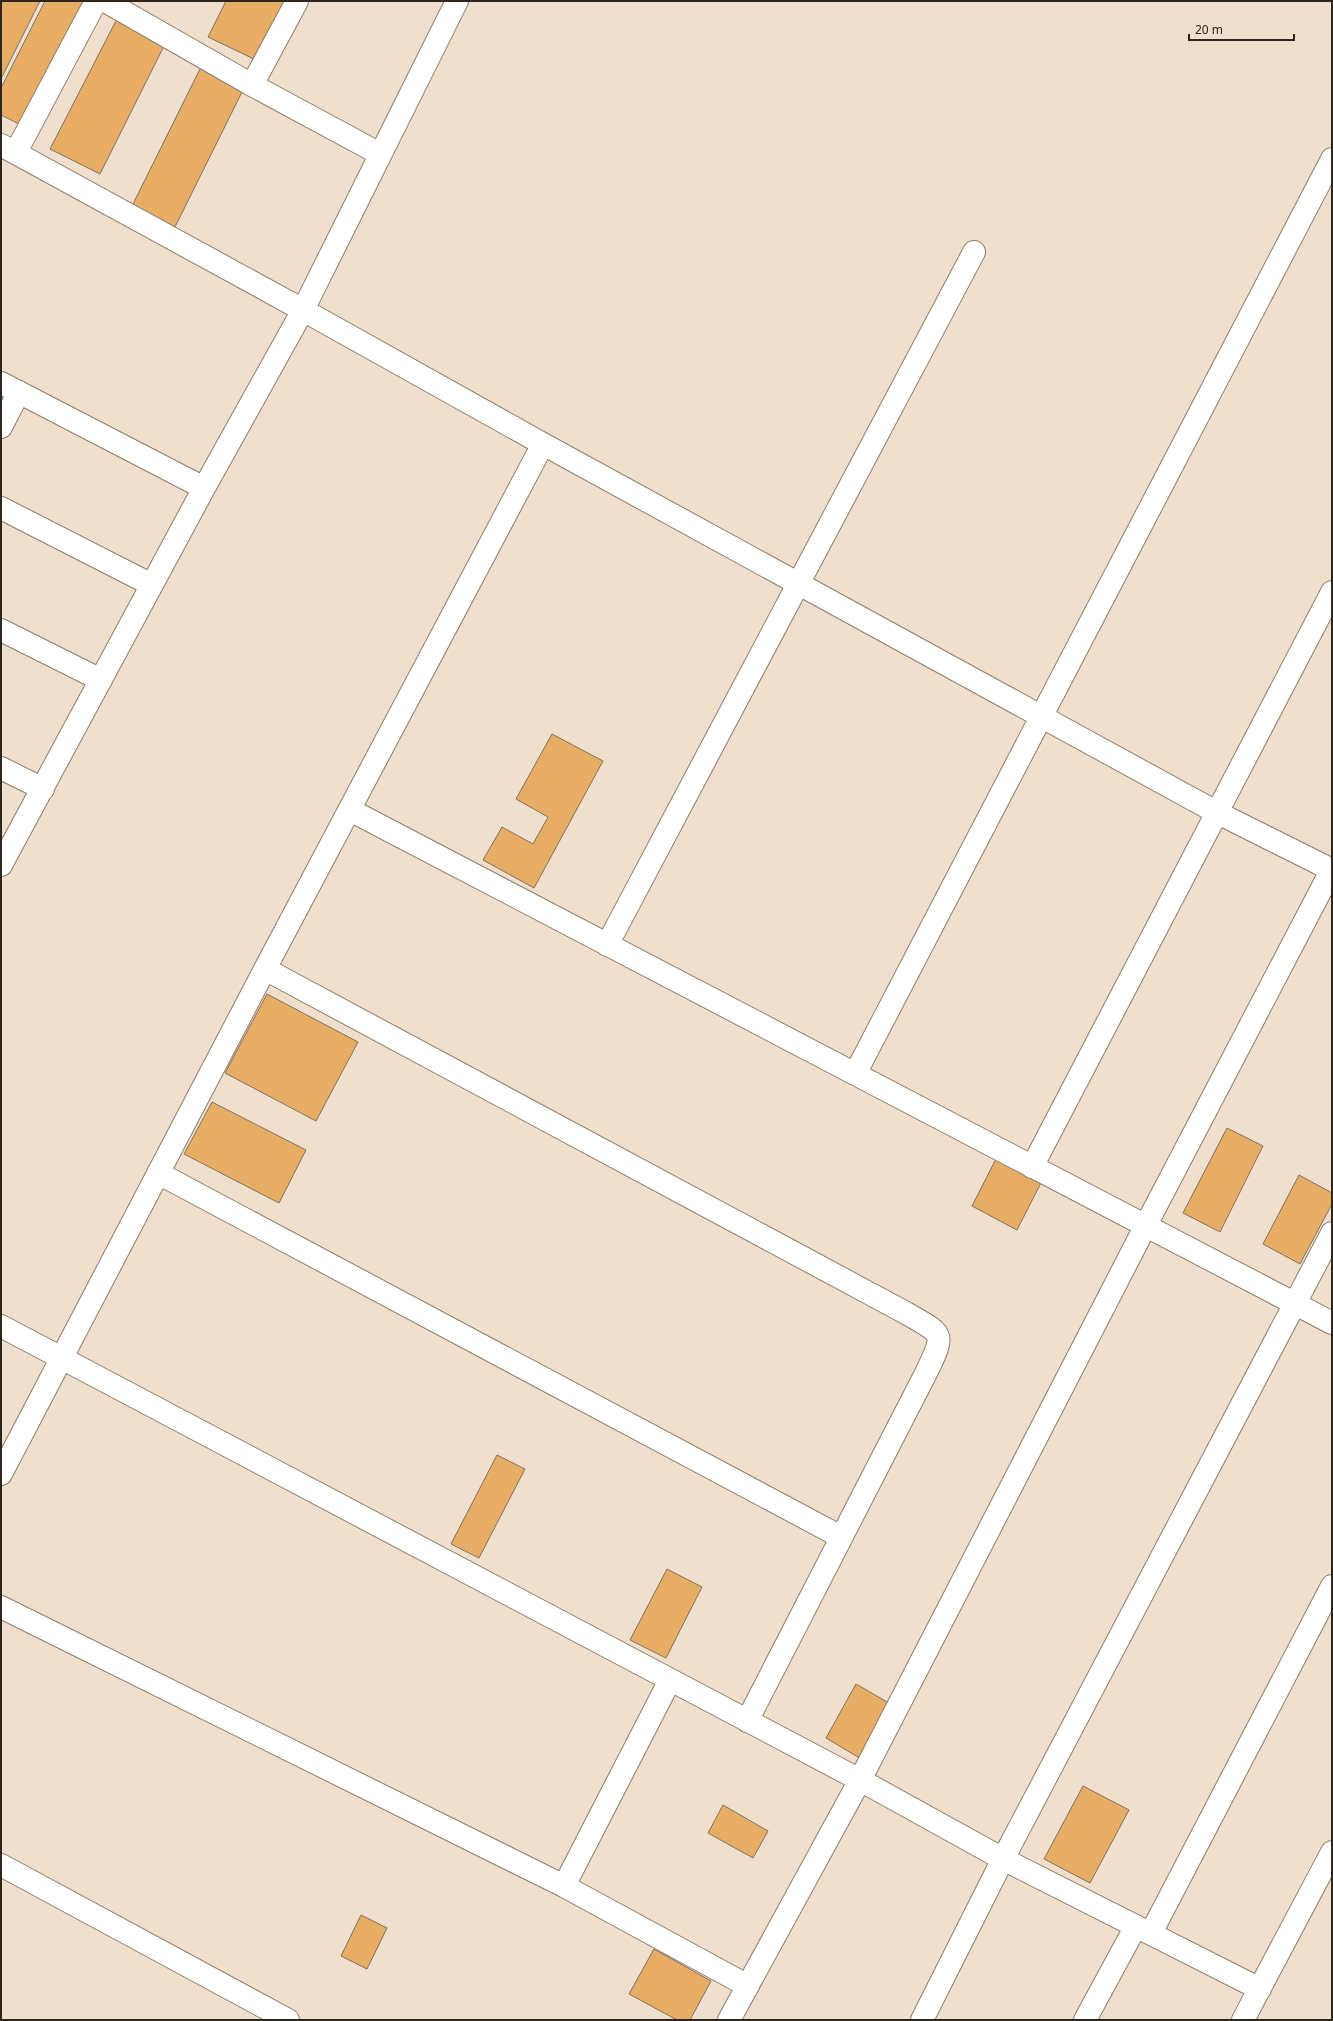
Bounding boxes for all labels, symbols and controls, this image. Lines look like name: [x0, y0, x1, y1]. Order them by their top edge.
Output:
scale bar: [1189, 16, 1294, 42]
text: 20 m: [1195, 21, 1223, 38]

